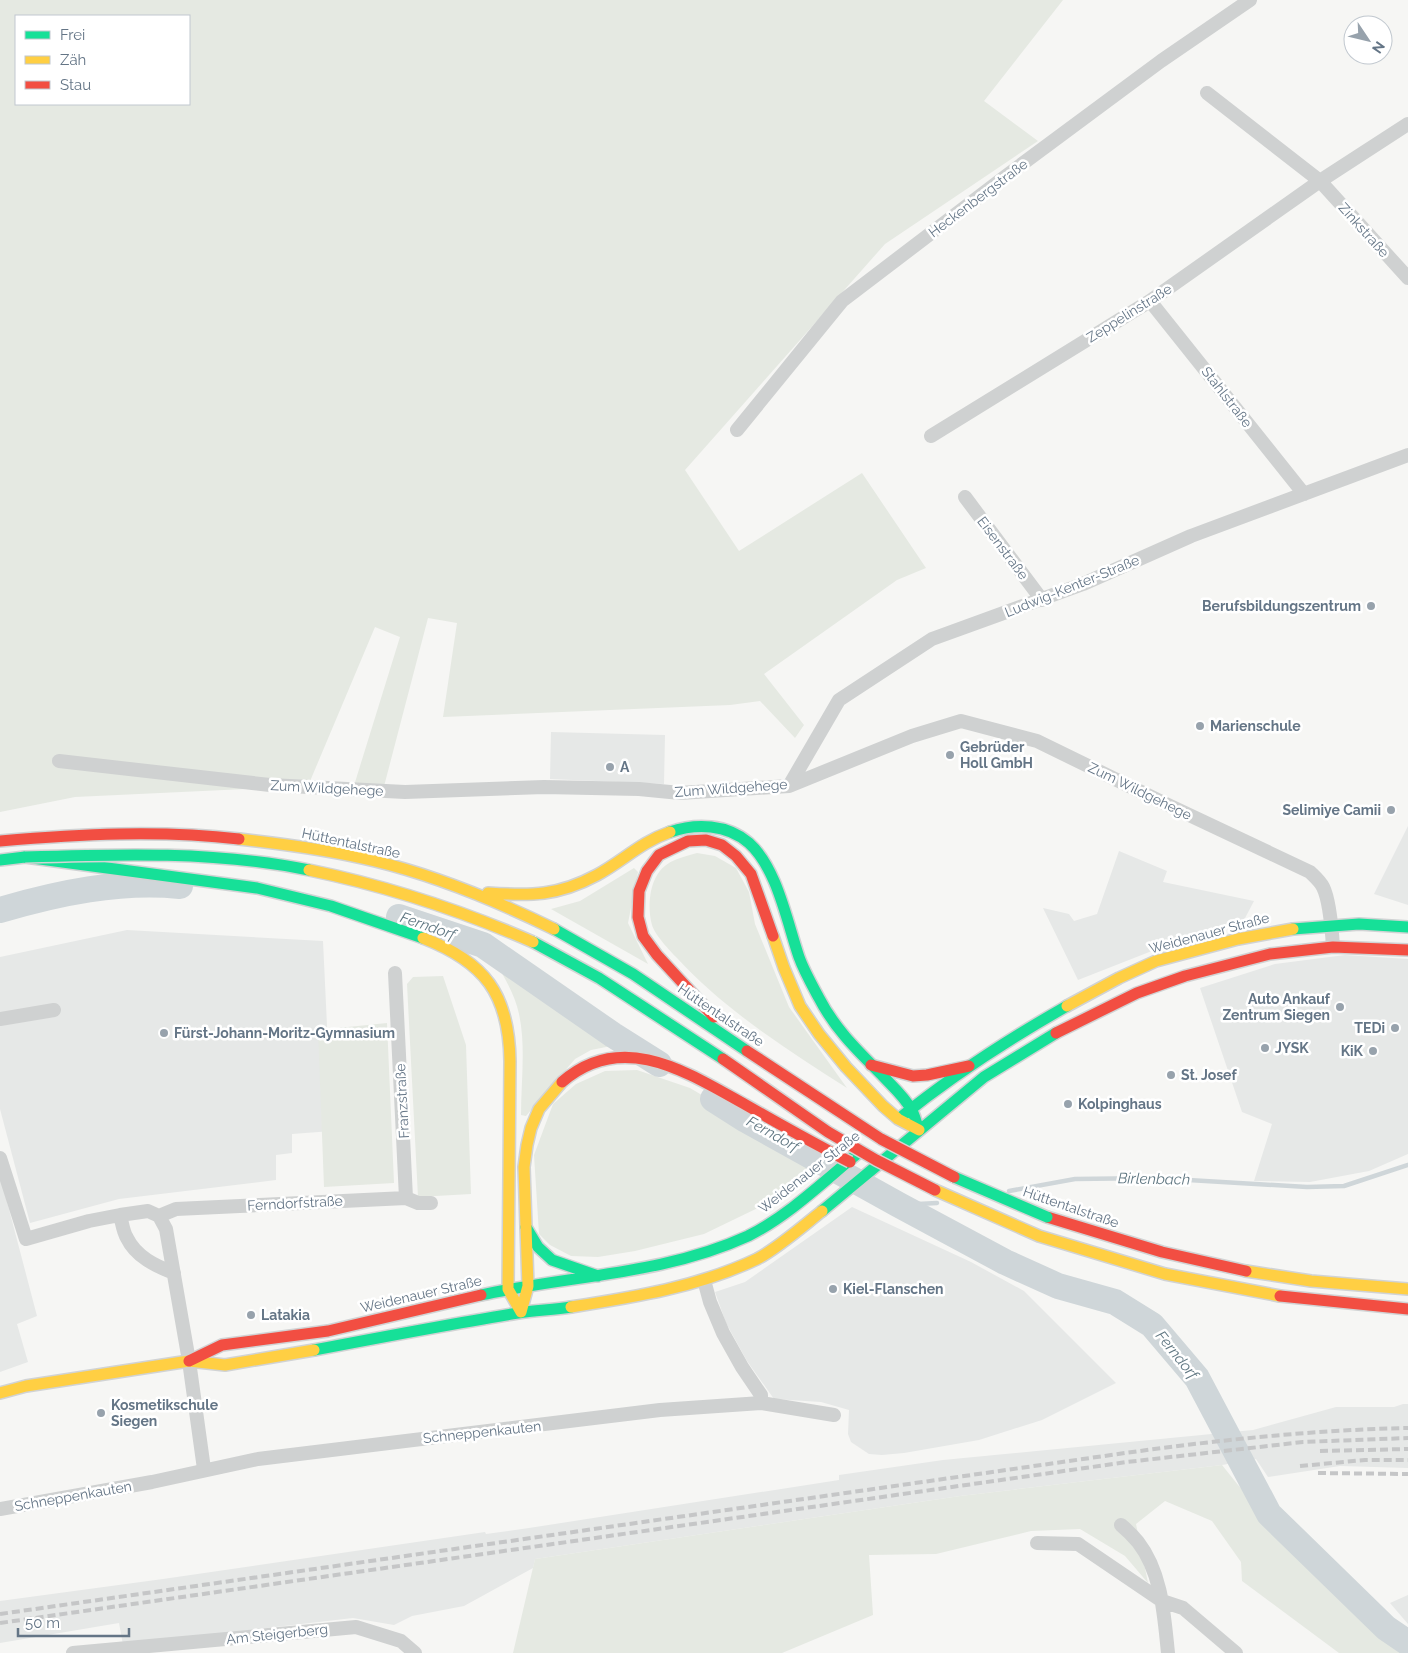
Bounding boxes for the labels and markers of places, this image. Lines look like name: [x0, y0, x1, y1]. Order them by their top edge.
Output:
place label: Berufsbildungszentrum: [1202, 598, 1361, 614]
marker: Berufsbildungszentrum: [1365, 600, 1377, 612]
place label: Marienschule: [1210, 718, 1301, 734]
marker: Marienschule: [1194, 720, 1206, 732]
place label: Gebrüder Holl GmbH: [960, 739, 1033, 771]
marker: Gebrüder Holl GmbH: [944, 749, 956, 761]
place label: A: [620, 759, 630, 775]
marker: A: [604, 761, 616, 773]
place label: Selimiye Camii: [1282, 802, 1381, 818]
marker: Selimiye Camii: [1385, 804, 1397, 816]
place label: Auto Ankauf Zentrum Siegen: [1223, 991, 1331, 1023]
marker: Auto Ankauf Zentrum Siegen: [1334, 1001, 1346, 1013]
place label: TEDi: [1354, 1020, 1385, 1036]
marker: TEDi: [1389, 1022, 1401, 1034]
place label: Fürst-Johann-Moritz-Gymnasium: [174, 1025, 395, 1041]
marker: Fürst-Johann-Moritz-Gymnasium: [158, 1027, 170, 1039]
place label: JYSK: [1275, 1040, 1309, 1056]
marker: JYSK: [1259, 1042, 1271, 1054]
place label: KiK: [1341, 1043, 1364, 1059]
marker: KiK: [1367, 1045, 1379, 1057]
place label: St. Josef: [1181, 1067, 1237, 1083]
marker: St. Josef: [1165, 1069, 1177, 1081]
place label: Kolpinghaus: [1078, 1096, 1162, 1112]
marker: Kolpinghaus: [1062, 1098, 1074, 1110]
place label: Kiel-Flanschen: [843, 1281, 944, 1297]
marker: Kiel-Flanschen: [827, 1283, 839, 1295]
place label: Latakia: [261, 1307, 310, 1323]
marker: Latakia: [245, 1309, 257, 1321]
place label: Kosmetikschule Siegen: [111, 1397, 219, 1429]
marker: Kosmetikschule Siegen: [95, 1407, 107, 1419]

